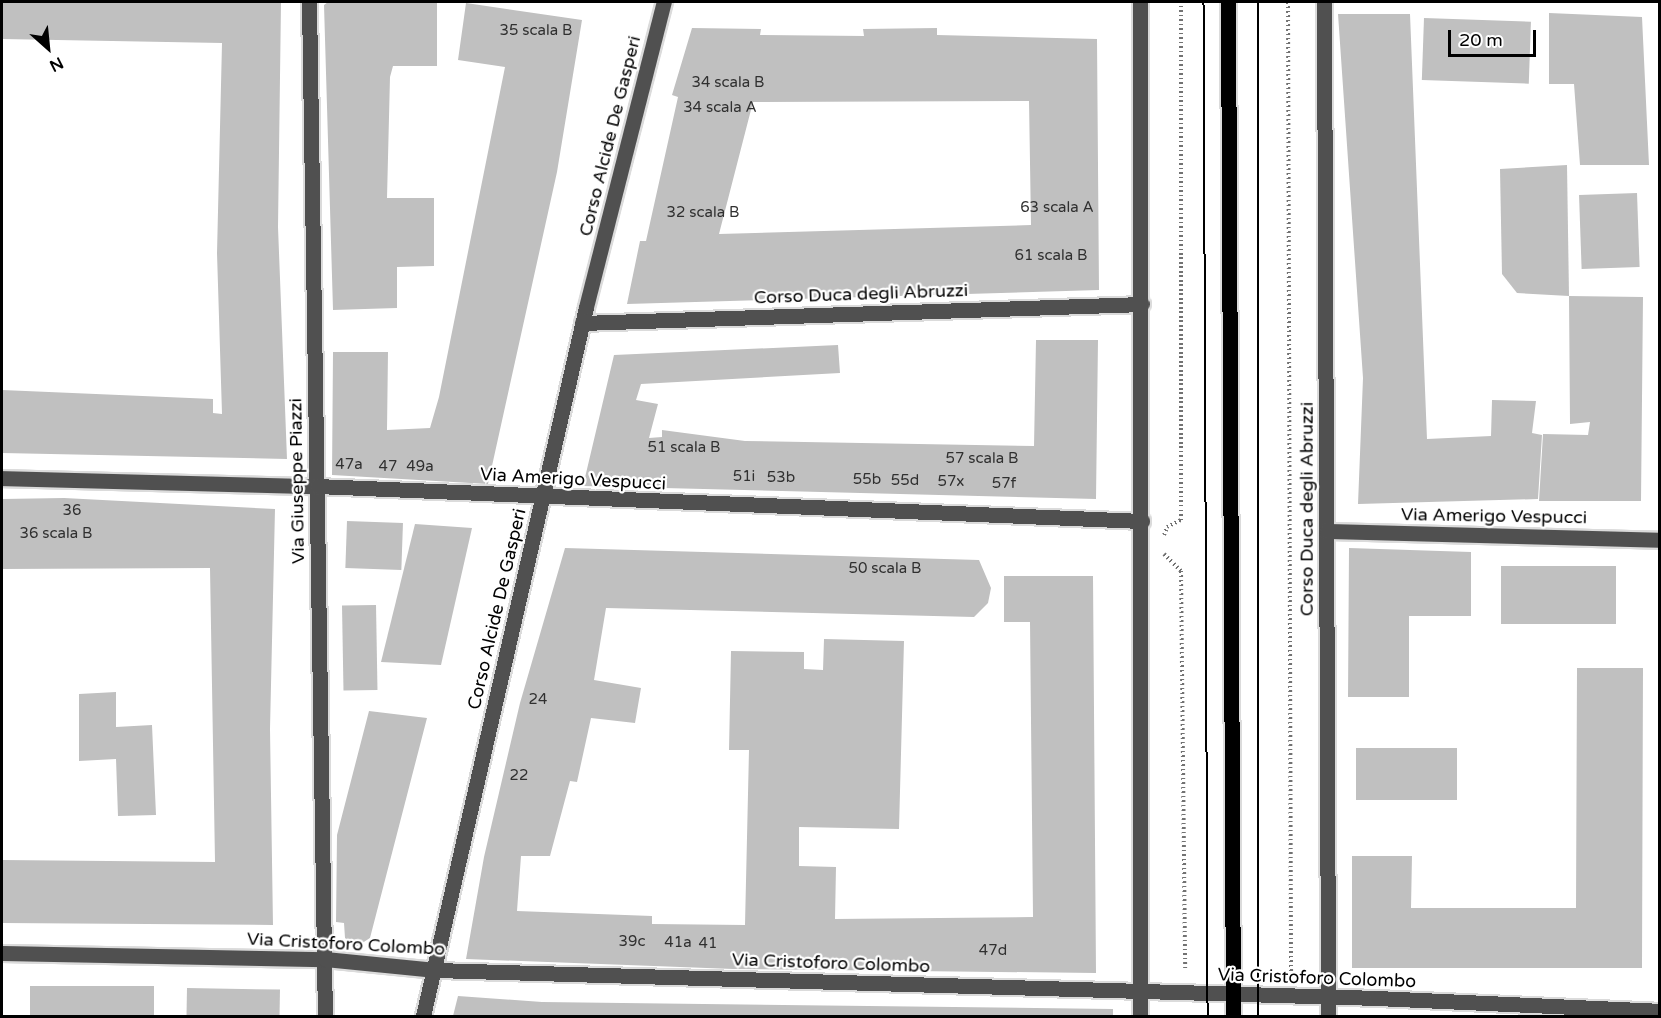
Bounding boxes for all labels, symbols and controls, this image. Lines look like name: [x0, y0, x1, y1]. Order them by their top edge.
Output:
north arrow: [18, 18, 78, 78]
scale bar: [1451, 18, 1540, 56]
house number: 35 scala B: [500, 22, 572, 40]
text: 20 m: [1459, 29, 1503, 51]
street label: Corso Alcide De Gasperi: [575, 34, 645, 238]
text: N: [46, 52, 66, 76]
house number: 34 scala B: [692, 74, 764, 92]
house number: 34 scala A: [683, 99, 757, 117]
house number: 63 scala A: [1020, 199, 1094, 217]
house number: 32 scala B: [667, 204, 739, 222]
house number: 61 scala B: [1015, 247, 1087, 265]
street label: Corso Duca degli Abruzzi: [753, 279, 969, 309]
street label: Via Giuseppe Piazzi: [285, 398, 309, 564]
street label: Corso Duca degli Abruzzi: [1296, 402, 1318, 616]
house number: 51 scala B: [648, 439, 720, 457]
house number: 57 scala B: [946, 450, 1018, 468]
house number: 47a: [335, 456, 363, 474]
house number: 47: [379, 458, 397, 476]
house number: 49a: [406, 458, 434, 476]
street label: Via Amerigo Vespucci: [479, 463, 667, 495]
house number: 51i: [733, 468, 755, 486]
house number: 53b: [767, 469, 795, 487]
house number: 55b: [853, 471, 881, 489]
house number: 55d: [891, 472, 919, 490]
house number: 57x: [938, 473, 964, 491]
house number: 57f: [992, 475, 1016, 493]
house number: 36: [63, 502, 81, 520]
street label: Via Amerigo Vespucci: [1401, 504, 1587, 528]
street label: Corso Alcide De Gasperi: [463, 506, 531, 712]
house number: 36 scala B: [20, 525, 92, 543]
house number: 50 scala B: [849, 560, 921, 578]
house number: 24: [529, 691, 547, 709]
house number: 22: [510, 767, 528, 785]
street label: Via Cristoforo Colombo: [246, 928, 446, 960]
house number: 39c: [619, 933, 645, 951]
house number: 41a: [664, 934, 692, 952]
house number: 41: [699, 935, 717, 953]
house number: 47d: [979, 942, 1007, 960]
street label: Via Cristoforo Colombo: [731, 949, 931, 977]
street label: Via Cristoforo Colombo: [1217, 964, 1417, 992]

